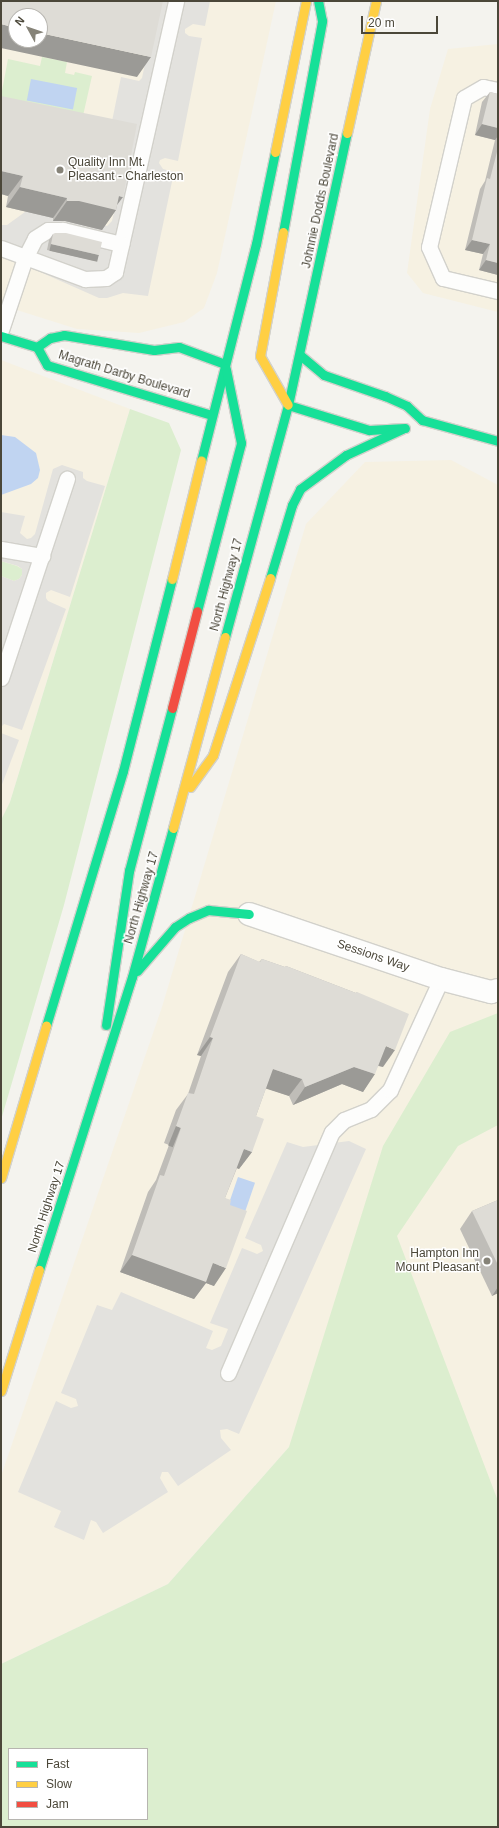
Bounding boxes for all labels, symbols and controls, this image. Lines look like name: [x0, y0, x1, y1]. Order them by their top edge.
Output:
north arrow: [8, 8, 48, 48]
scale bar: [363, 8, 440, 34]
text: N: [12, 14, 27, 28]
text: 20 m: [368, 16, 395, 30]
street label: Johnnie Dodds Boulevard: [300, 132, 342, 270]
place label: Quality Inn Mt. Pleasant - Charleston: [68, 156, 183, 184]
marker: Quality Inn Mt. Pleasant - Charleston: [55, 165, 65, 175]
street label: Magrath Darby Boulevard: [57, 348, 191, 402]
street label: North Highway 17: [208, 537, 246, 633]
street label: North Highway 17: [122, 850, 162, 946]
street label: Sessions Way: [335, 937, 411, 975]
street label: North Highway 17: [25, 1159, 69, 1255]
place label: Hampton Inn Mount Pleasant: [396, 1247, 479, 1275]
marker: Hampton Inn Mount Pleasant: [482, 1256, 492, 1266]
legend: [8, 1748, 148, 1820]
text: Fast: [46, 1757, 69, 1771]
text: Slow: [46, 1777, 72, 1791]
text: Jam: [46, 1797, 69, 1811]

